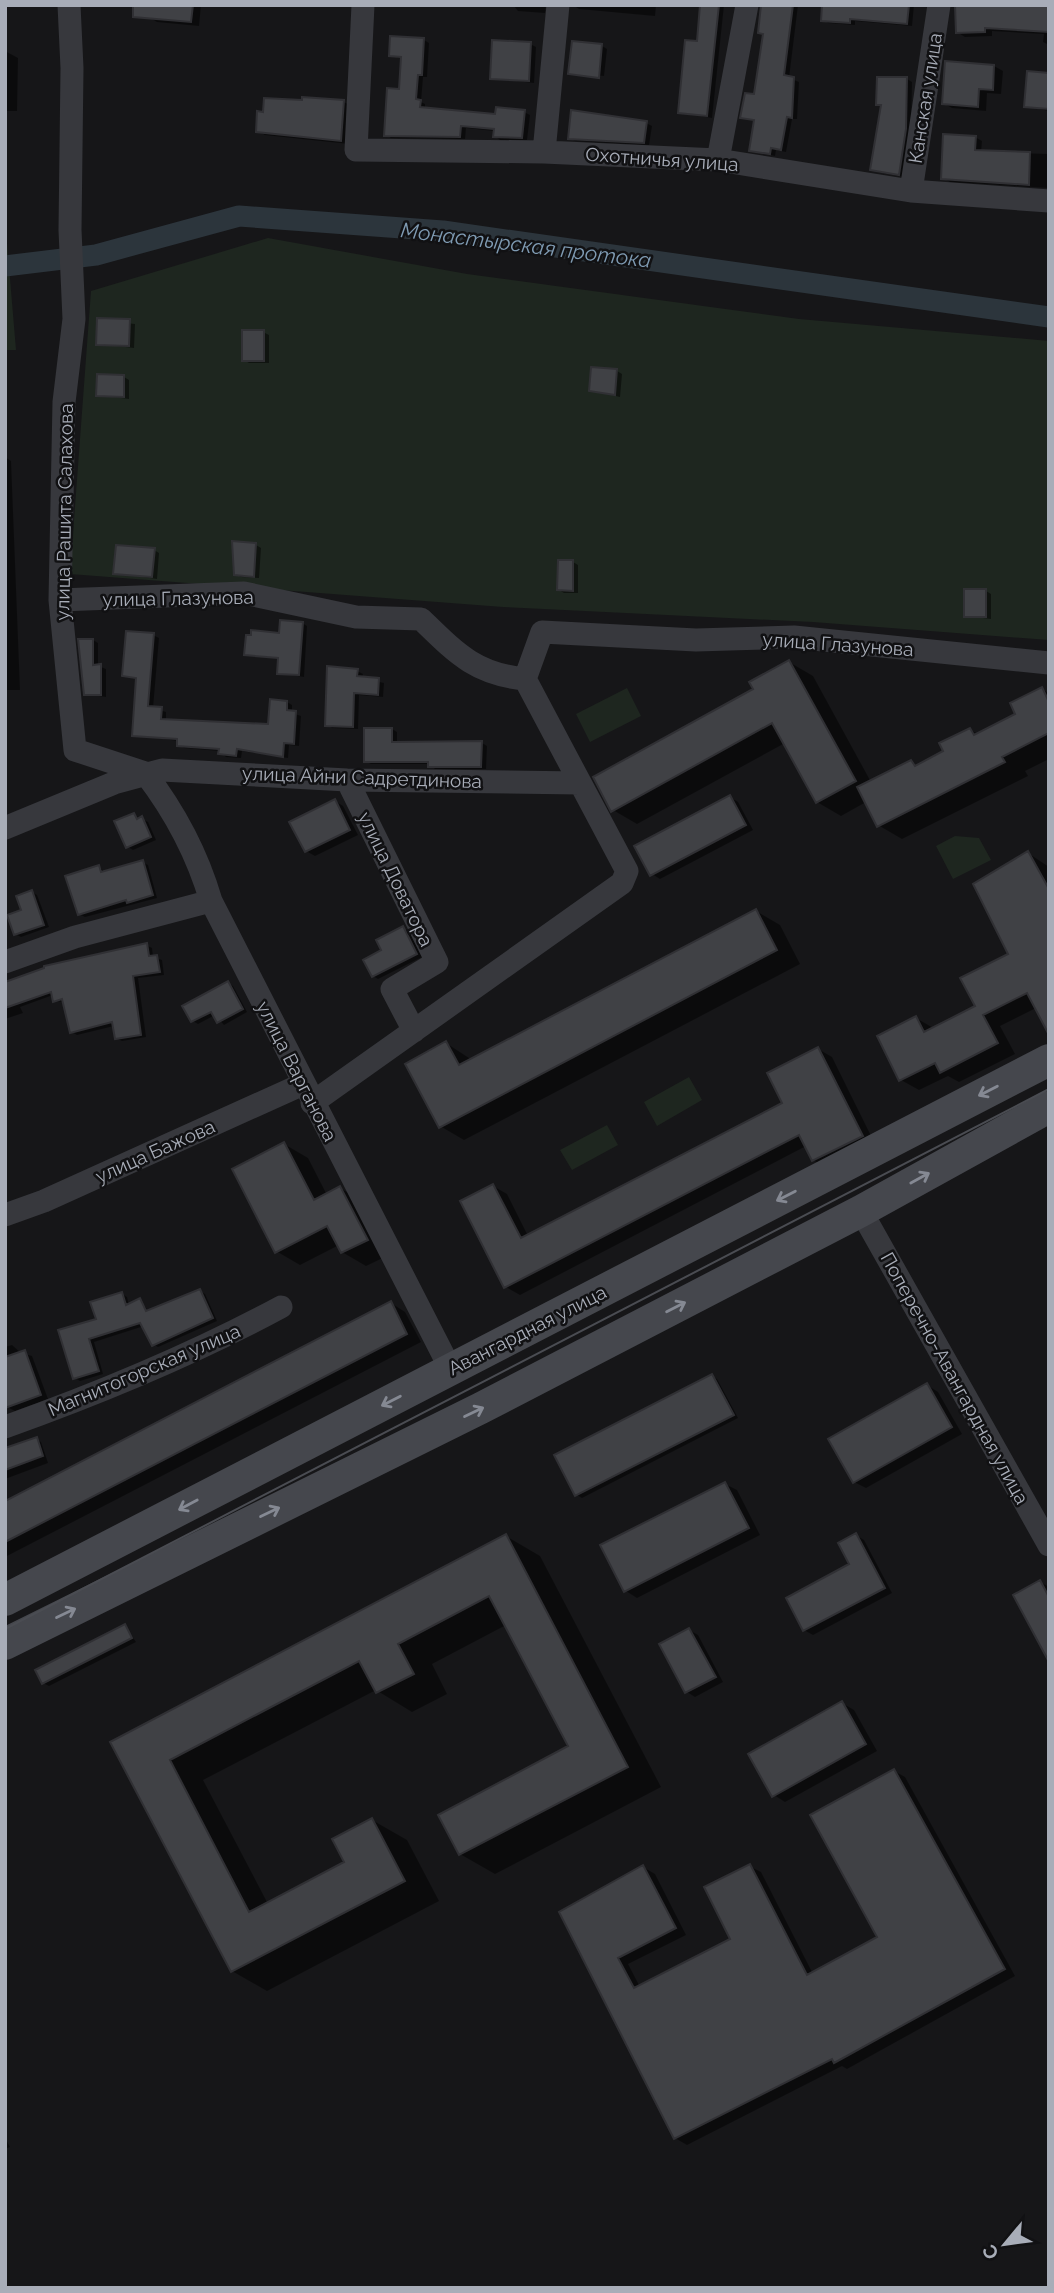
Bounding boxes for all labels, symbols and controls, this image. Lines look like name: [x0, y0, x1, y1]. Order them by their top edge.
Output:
street label: Канская улица: [904, 31, 946, 165]
street label: Охотничья улица: [585, 143, 739, 175]
water label: Монастырская протока: [399, 217, 653, 273]
street label: улица Рашита Салахова: [51, 403, 77, 621]
street label: улица Глазунова: [102, 586, 254, 610]
street label: улица Глазунова: [762, 628, 914, 660]
street label: улица Айни Садретдинова: [242, 762, 482, 792]
street label: улица Доватора: [354, 808, 438, 950]
street label: улица Варганова: [252, 997, 342, 1145]
one-way arrow: [978, 1085, 999, 1099]
street label: улица Бажова: [92, 1115, 218, 1187]
one-way arrow: [910, 1171, 930, 1185]
one-way arrow: [776, 1190, 797, 1203]
street label: Поперечно-Авангардная улица: [876, 1248, 1034, 1508]
street label: Авангардная улица: [444, 1281, 610, 1379]
one-way arrow: [665, 1300, 686, 1314]
street label: Магнитогорская улица: [45, 1320, 243, 1420]
one-way arrow: [381, 1394, 401, 1408]
one-way arrow: [463, 1404, 484, 1418]
one-way arrow: [178, 1498, 199, 1512]
one-way arrow: [259, 1505, 280, 1519]
one-way arrow: [55, 1606, 76, 1619]
north arrow: [970, 2209, 1040, 2279]
text: С: [977, 2241, 1003, 2263]

